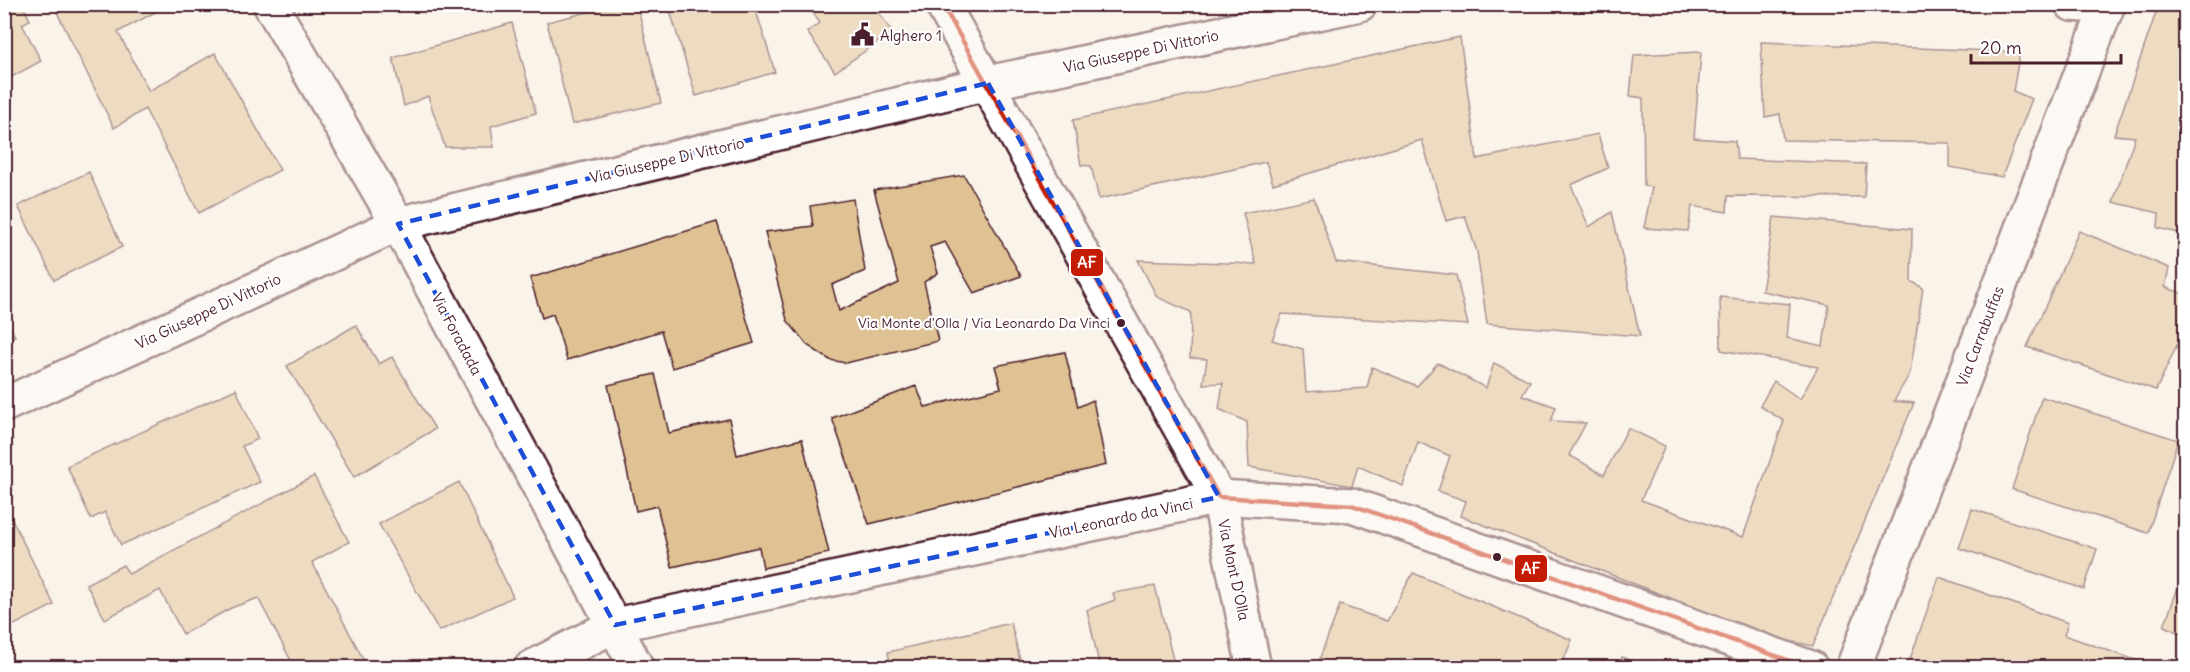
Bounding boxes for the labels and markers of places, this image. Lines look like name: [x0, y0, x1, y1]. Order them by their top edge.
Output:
public building icon: Alghero 1: [849, 22, 875, 48]
place label: Alghero 1: [880, 26, 942, 45]
place label: Via Monte d'Olla / Via Leonardo Da Vinci: [858, 314, 1110, 332]
marker: Via Monte d'Olla / Via Leonardo Da Vinci: [1115, 317, 1127, 329]
unlabelled marker: [1491, 551, 1503, 563]

